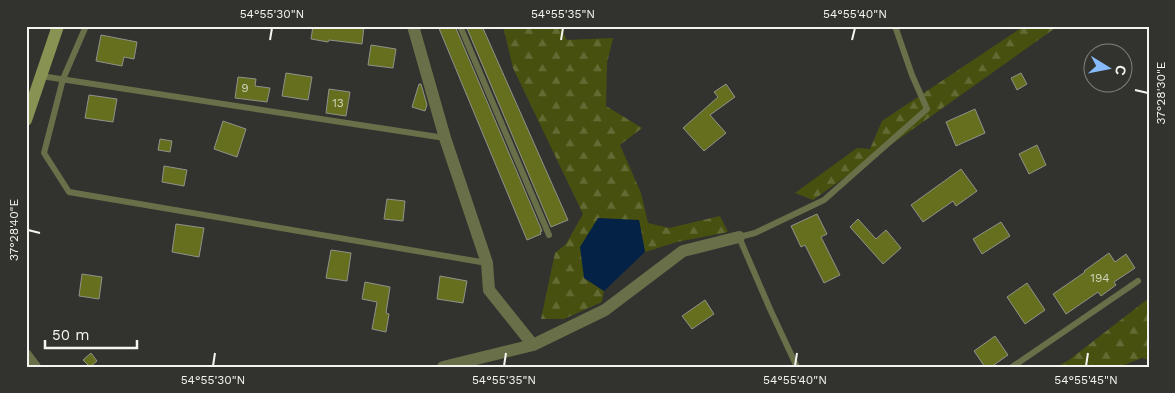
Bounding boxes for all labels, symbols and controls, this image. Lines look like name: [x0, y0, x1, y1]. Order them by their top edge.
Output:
text: 54°55'30"N: [240, 7, 304, 21]
text: 54°55'35"N: [531, 7, 595, 21]
text: 54°55'40"N: [823, 7, 887, 21]
north arrow: [1082, 42, 1132, 92]
text: 37°28'30"E: [1154, 61, 1168, 124]
text: С: [1112, 64, 1130, 77]
house number: 9: [241, 81, 249, 95]
house number: 13: [332, 96, 344, 110]
text: 37°28'40"E: [7, 199, 21, 261]
house number: 194: [1090, 271, 1110, 285]
scale bar: [45, 318, 138, 350]
text: 50 m: [52, 326, 89, 344]
text: 54°55'30"N: [181, 373, 245, 387]
text: 54°55'35"N: [472, 373, 536, 387]
text: 54°55'40"N: [763, 373, 827, 387]
text: 54°55'45"N: [1054, 373, 1118, 387]

